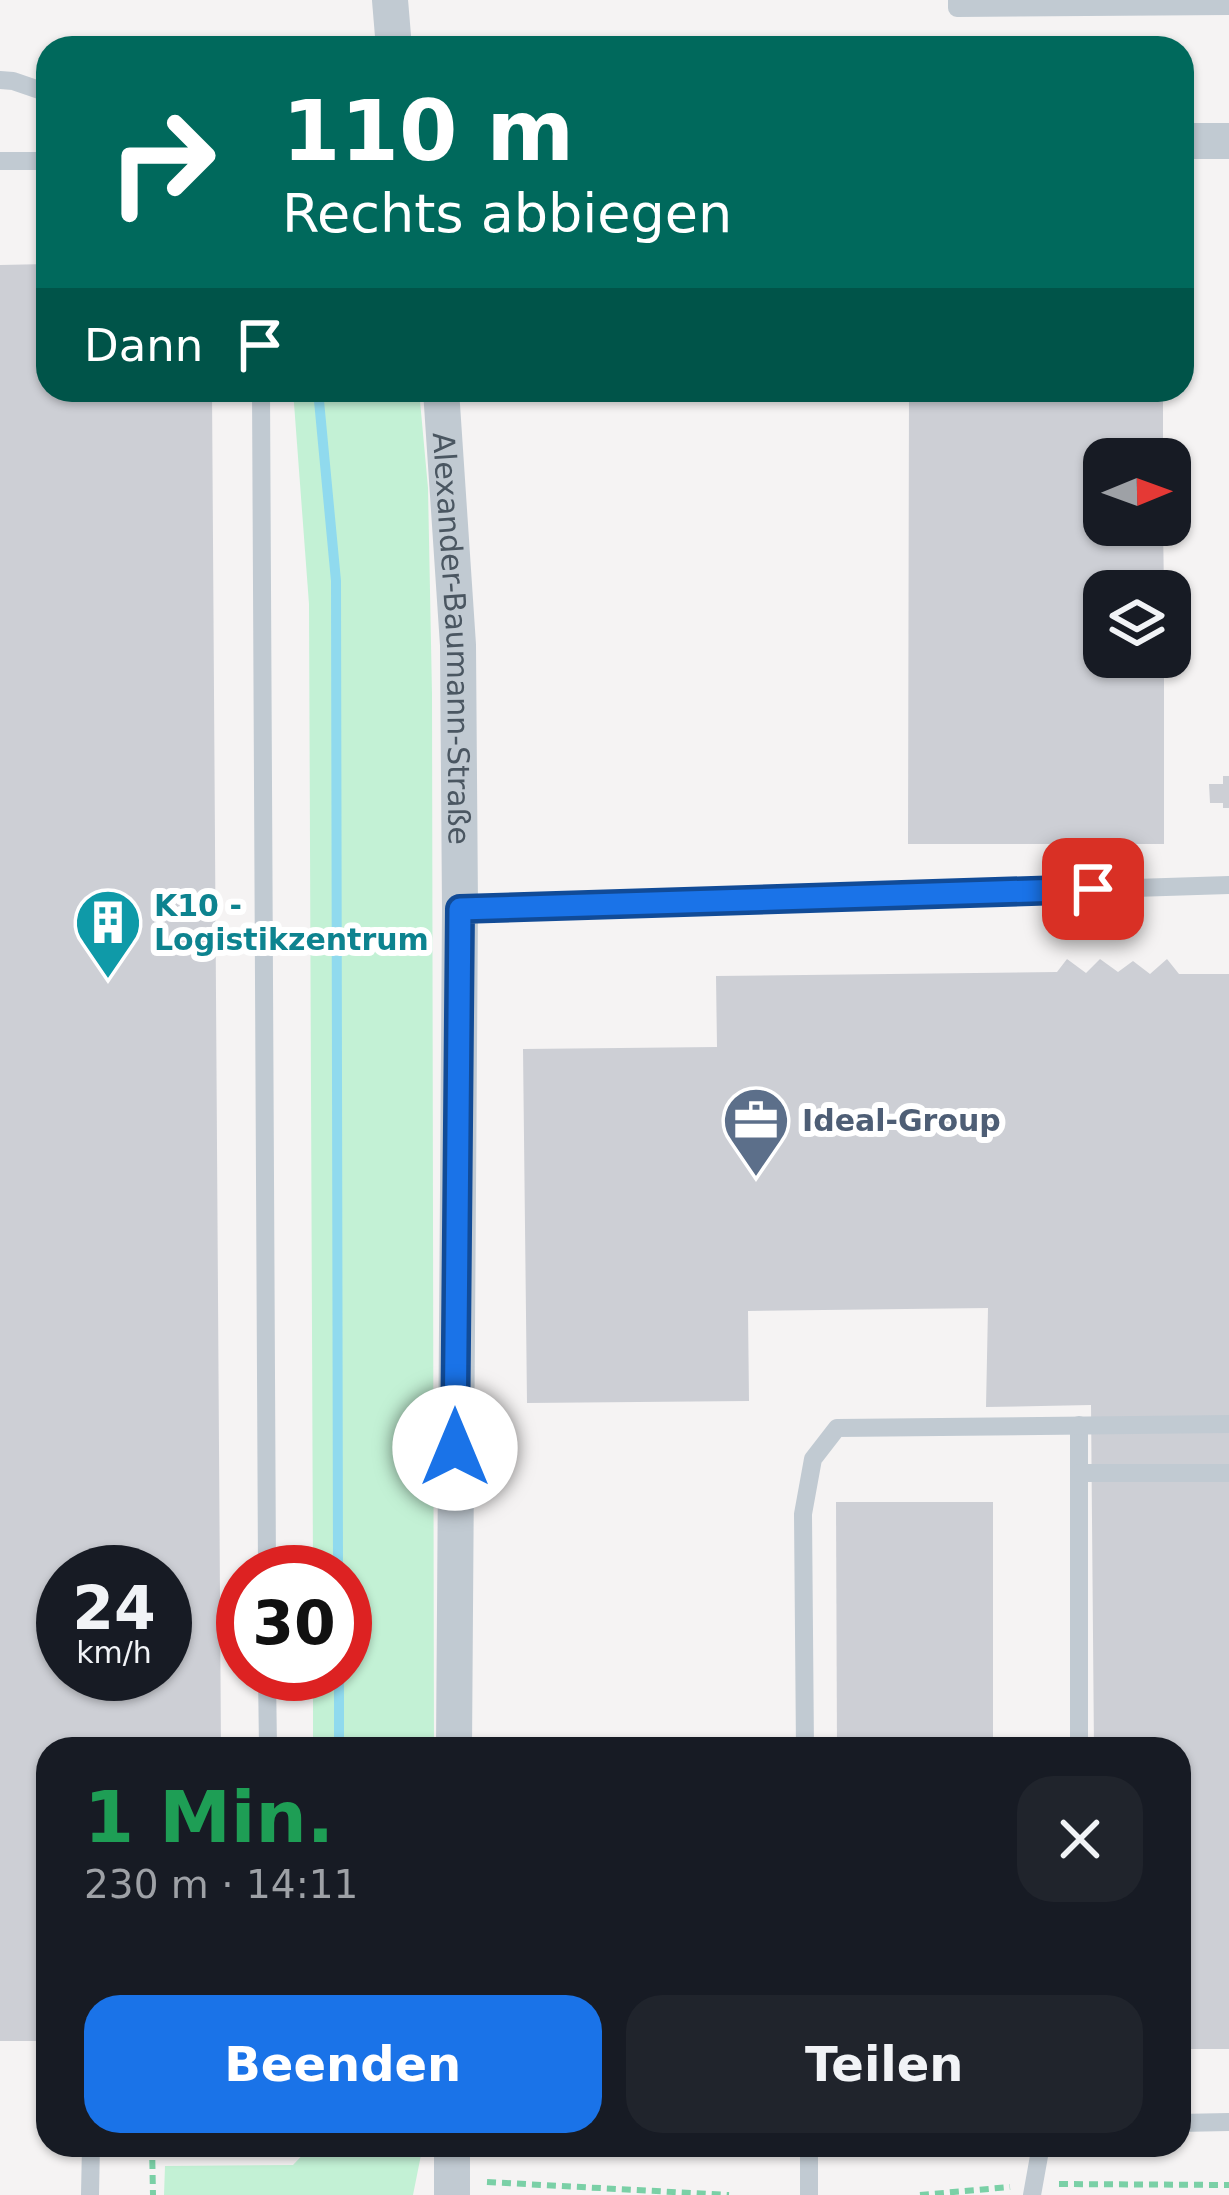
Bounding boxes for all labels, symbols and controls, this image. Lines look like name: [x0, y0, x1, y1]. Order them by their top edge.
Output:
text: 110 m: [282, 82, 574, 180]
icon: right: [84, 84, 240, 240]
text: Rechts abbiegen: [282, 182, 732, 245]
icon: arrive: [227, 312, 293, 378]
text: Dann: [84, 319, 203, 372]
street label: Alexander-Baumann-Straße: [426, 431, 477, 845]
north arrow: [1083, 438, 1191, 546]
map controls: [1083, 438, 1191, 678]
button: layers: [1083, 570, 1191, 678]
pin: [1042, 838, 1144, 940]
icon: arrive: [1060, 856, 1126, 922]
building icon: K10 - Logistikzentrum: [73, 887, 143, 981]
place label: K10 - Logistikzentrum: [154, 888, 429, 957]
office icon: Ideal-Group: [721, 1085, 791, 1179]
place label: Ideal-Group: [802, 1103, 1001, 1138]
position arrow: [392, 1385, 518, 1511]
speed limit sign: 30: [216, 1545, 372, 1701]
text: 24: [72, 1573, 156, 1643]
text: km/h: [76, 1635, 152, 1670]
text: 1 Min.: [84, 1775, 334, 1859]
button: close: [1017, 1776, 1143, 1902]
text: 230 m · 14:11: [84, 1862, 358, 1907]
button: Beenden: [84, 1995, 602, 2133]
button: Teilen: [626, 1995, 1143, 2133]

